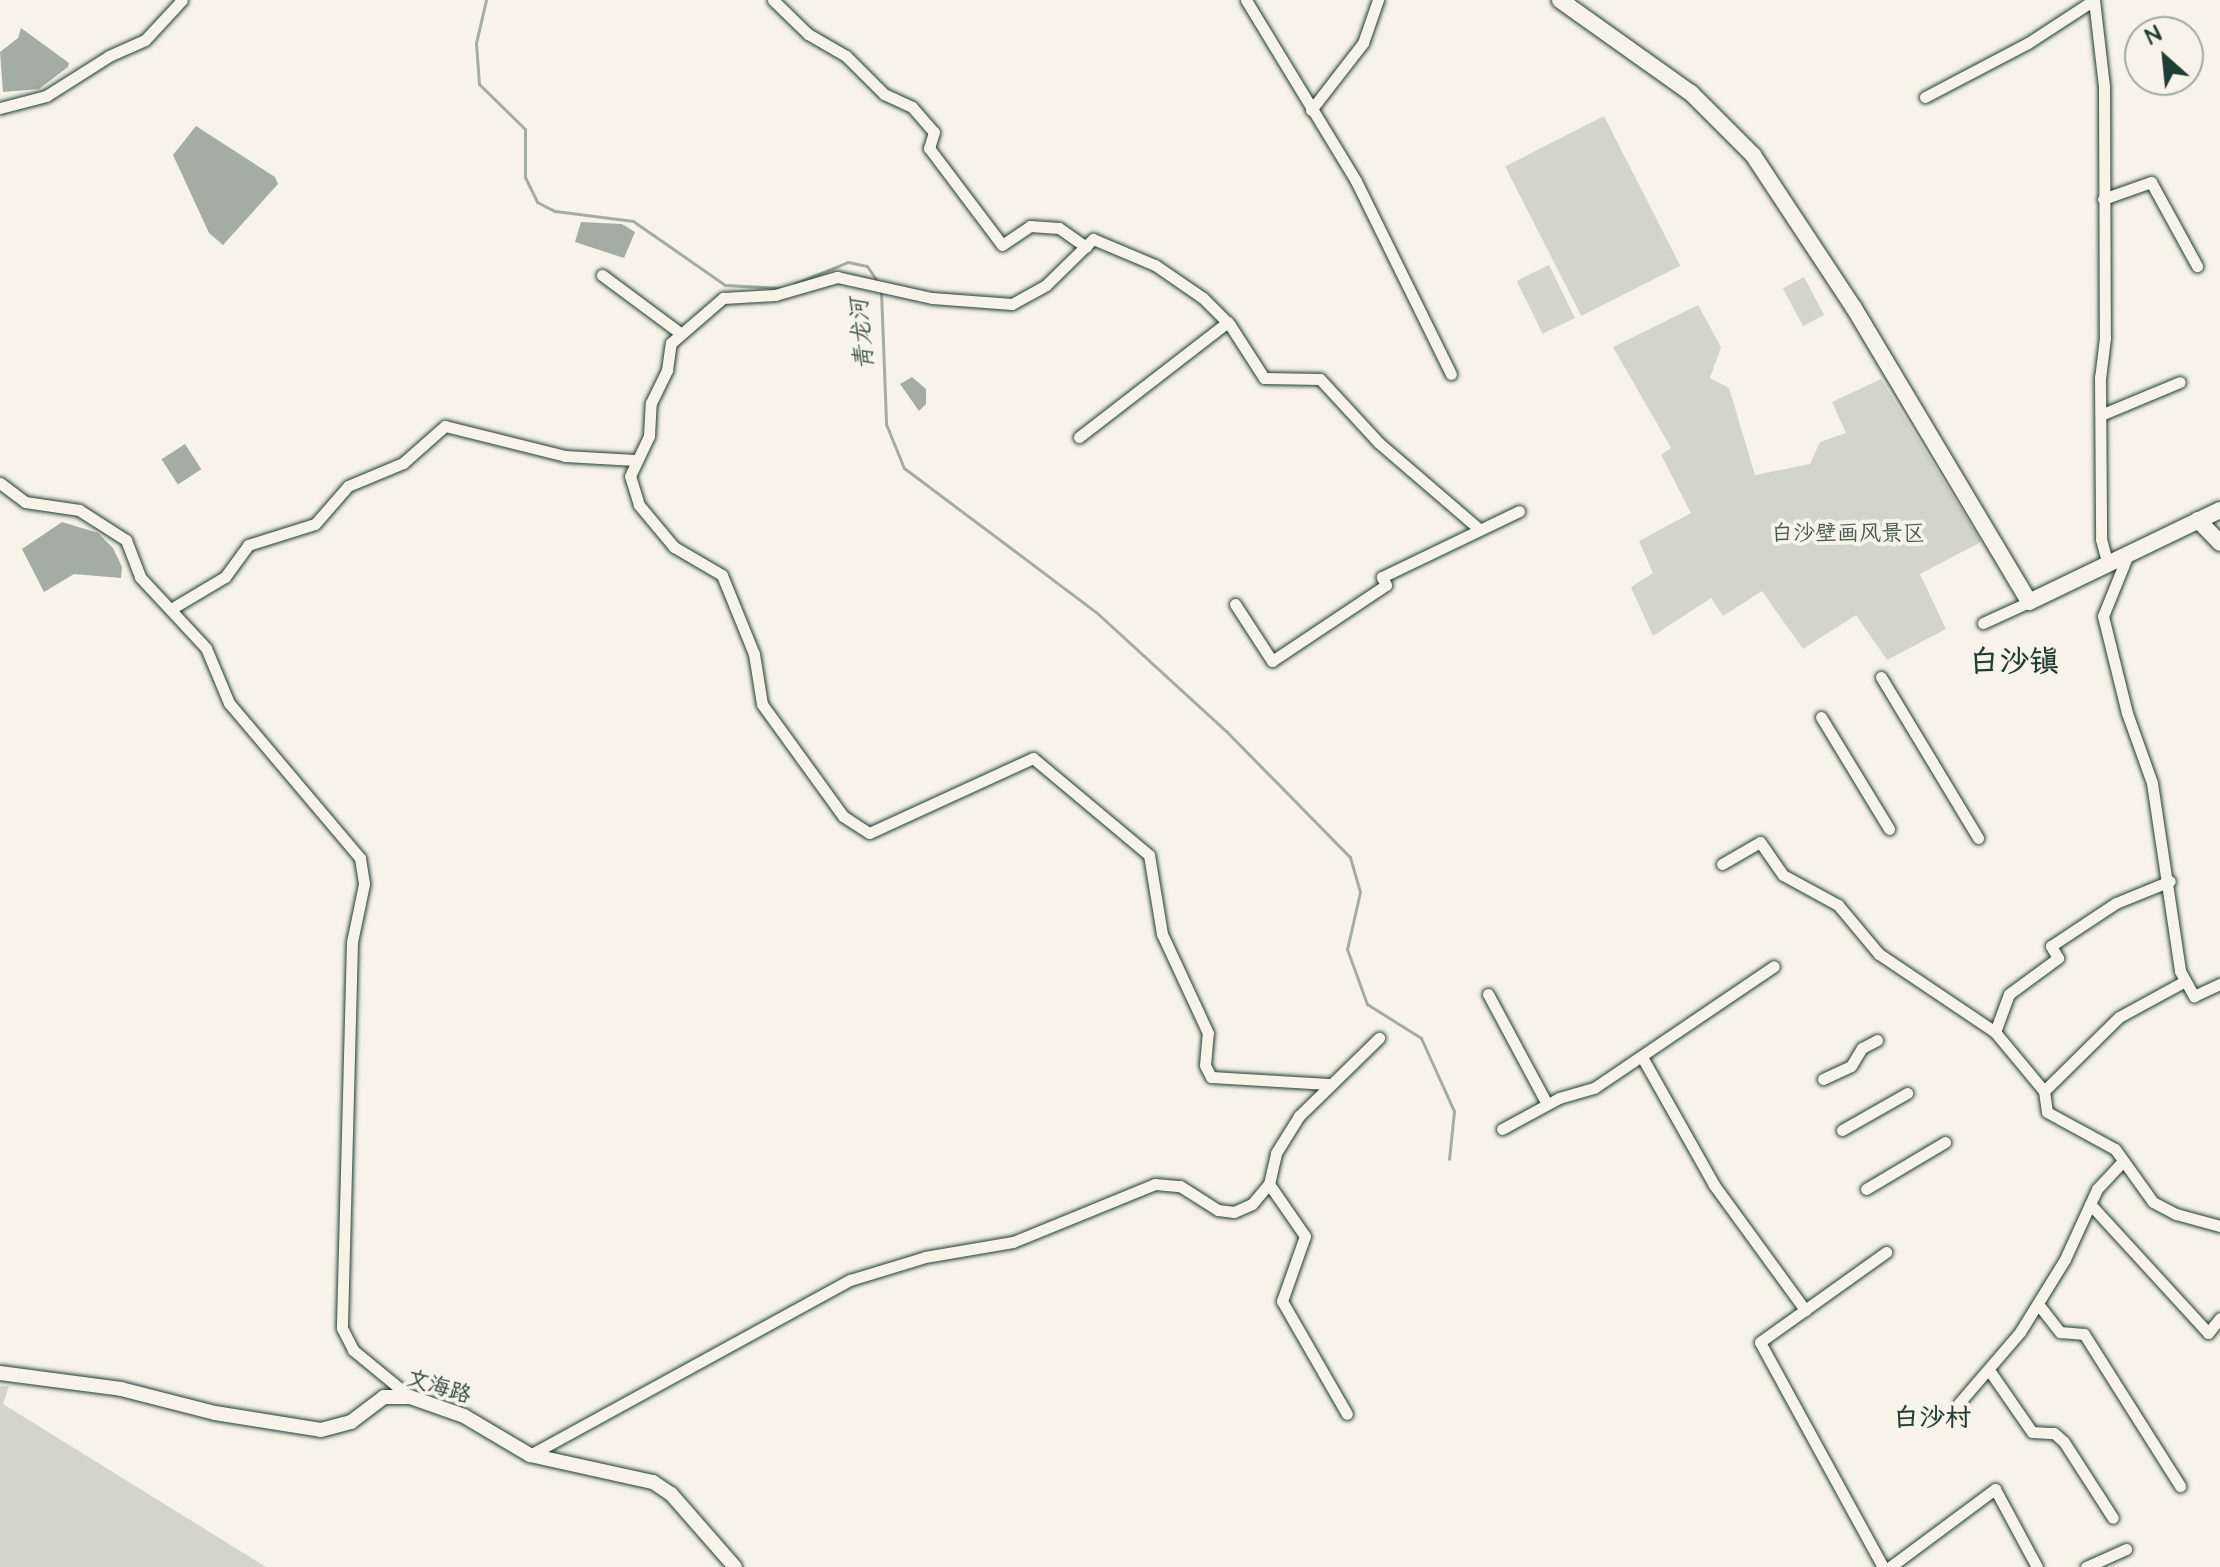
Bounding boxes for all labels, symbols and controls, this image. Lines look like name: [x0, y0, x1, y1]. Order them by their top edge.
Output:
north arrow: [2124, 16, 2204, 96]
text: N: [2141, 19, 2167, 53]
water label: 青龙河: [846, 297, 880, 371]
park label: 白沙壁画风景区: [1771, 521, 1925, 547]
district label: 白沙镇: [1969, 644, 2059, 680]
street label: 文海路: [404, 1365, 474, 1409]
district label: 白沙村: [1893, 1403, 1971, 1435]

